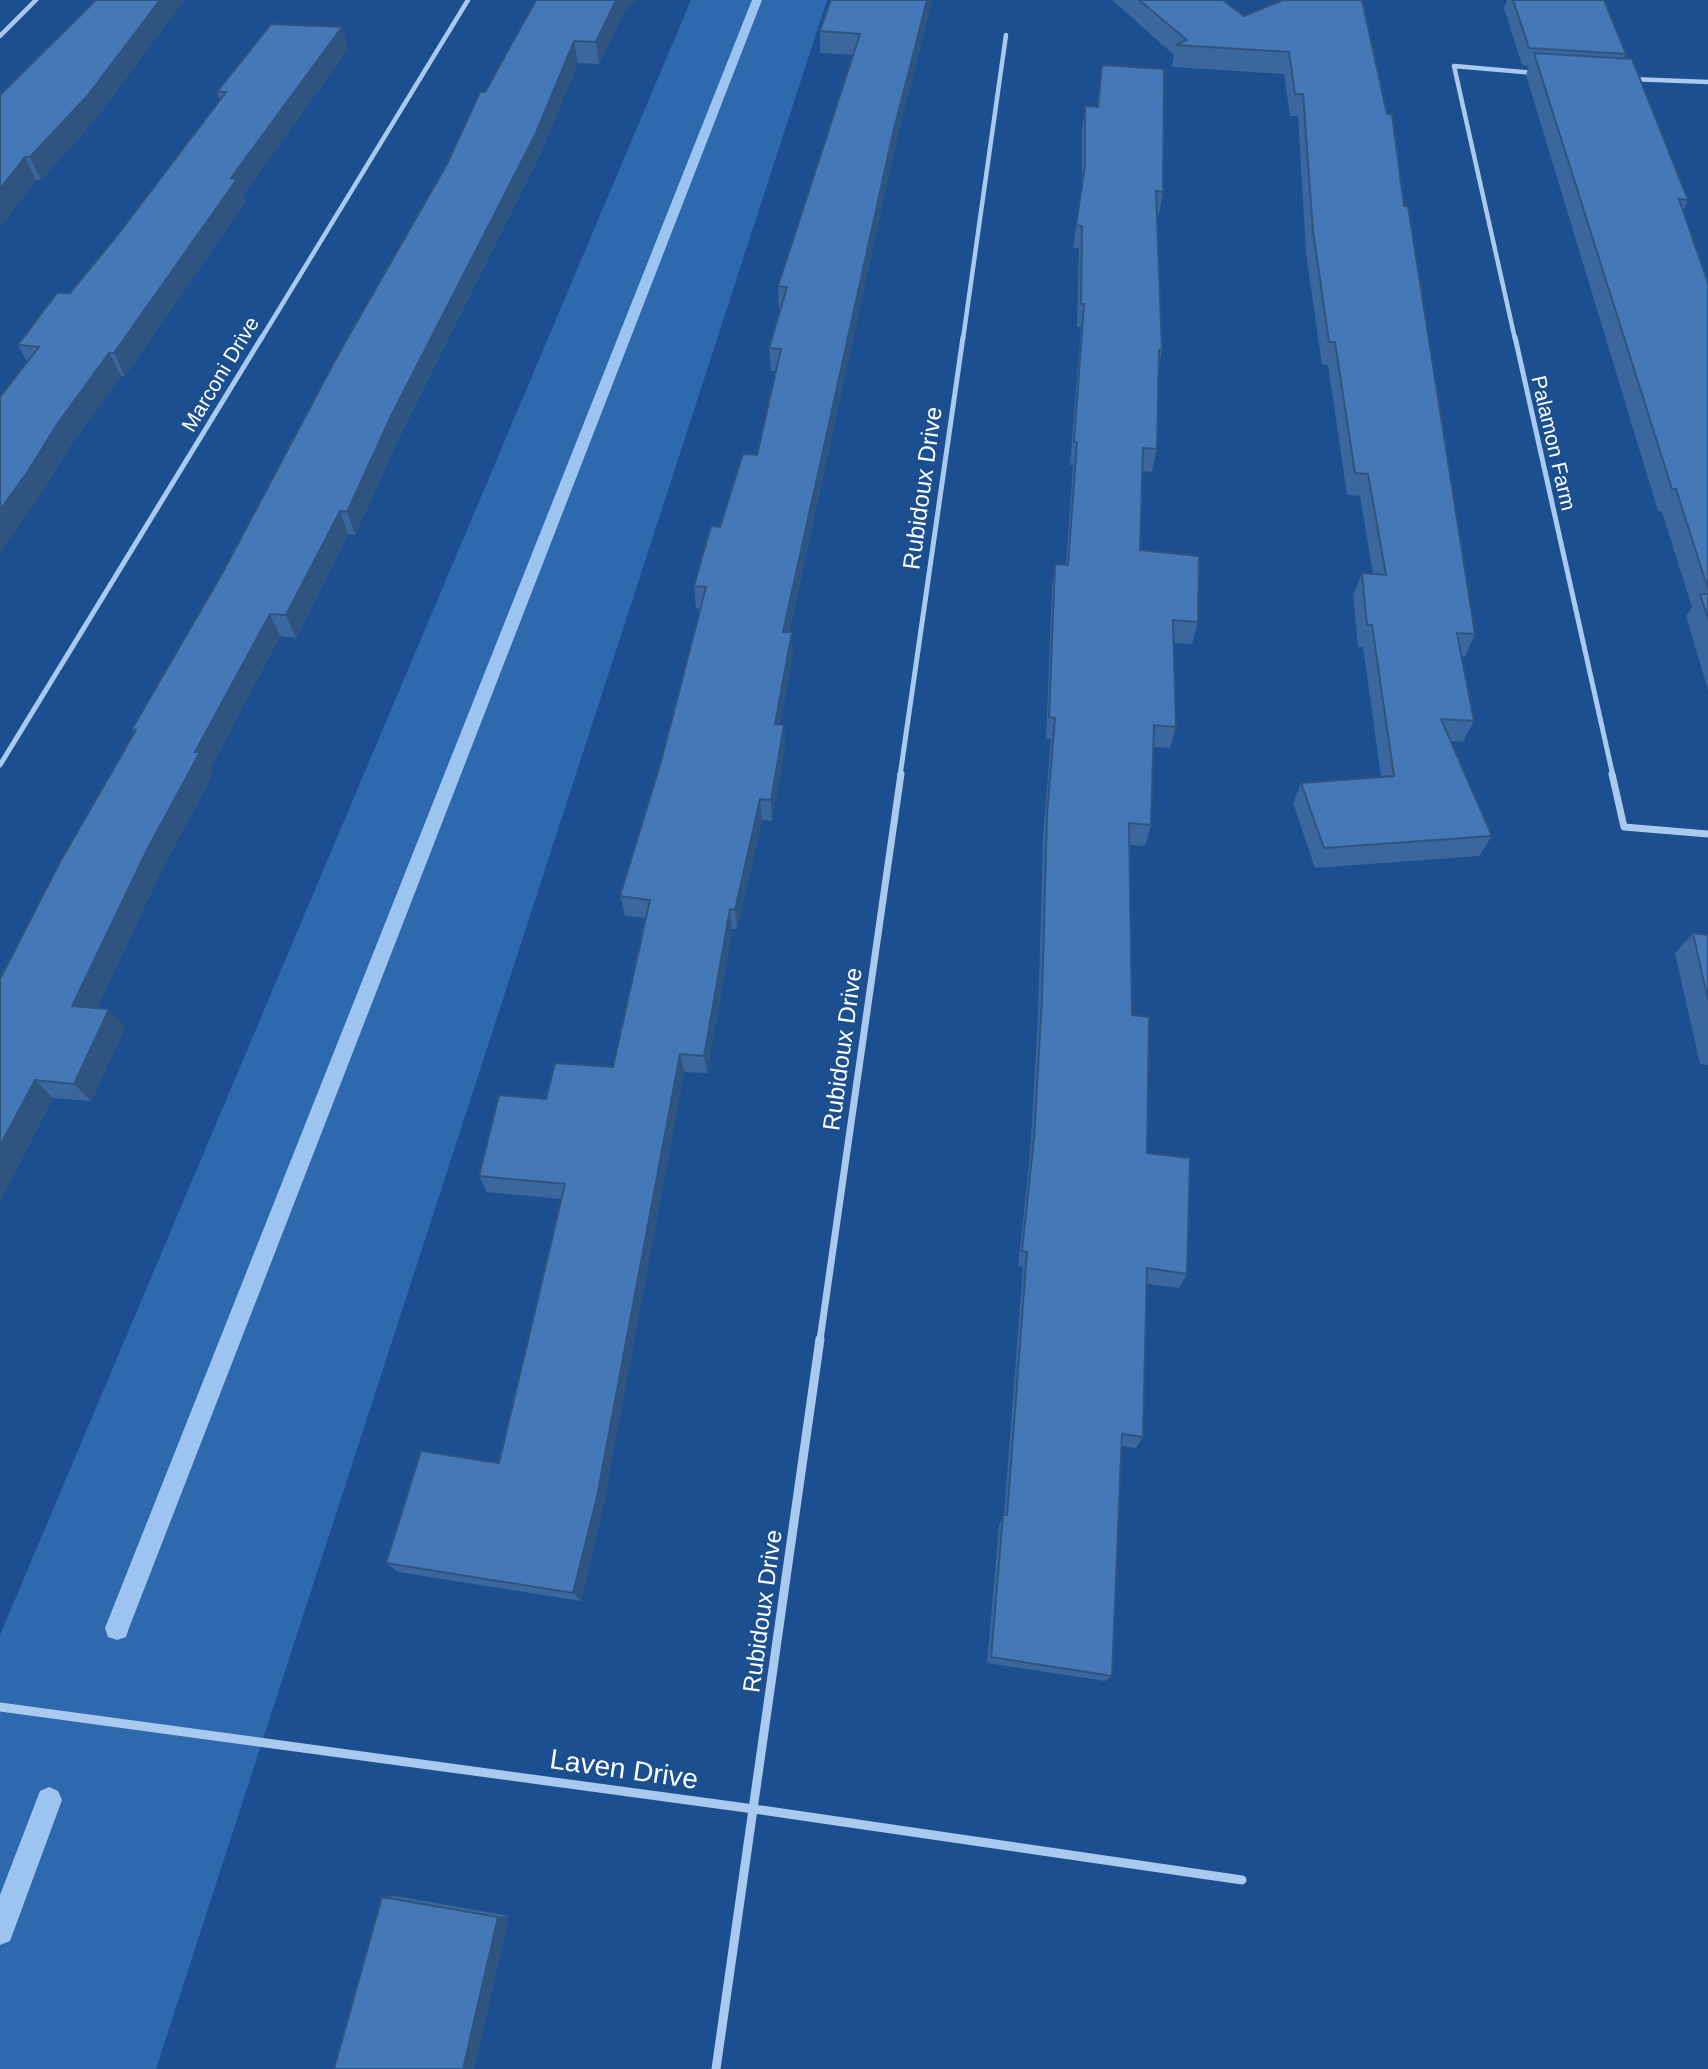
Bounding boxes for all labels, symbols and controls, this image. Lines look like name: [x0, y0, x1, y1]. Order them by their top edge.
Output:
street label: Marconi Drive: [177, 313, 263, 435]
street label: Palamon Farm: [1527, 373, 1581, 513]
street label: Rubidoux Drive: [897, 405, 947, 571]
street label: Rubidoux Drive: [817, 966, 867, 1132]
street label: Rubidoux Drive: [737, 1528, 787, 1694]
street label: Laven Drive: [548, 1743, 700, 1795]

